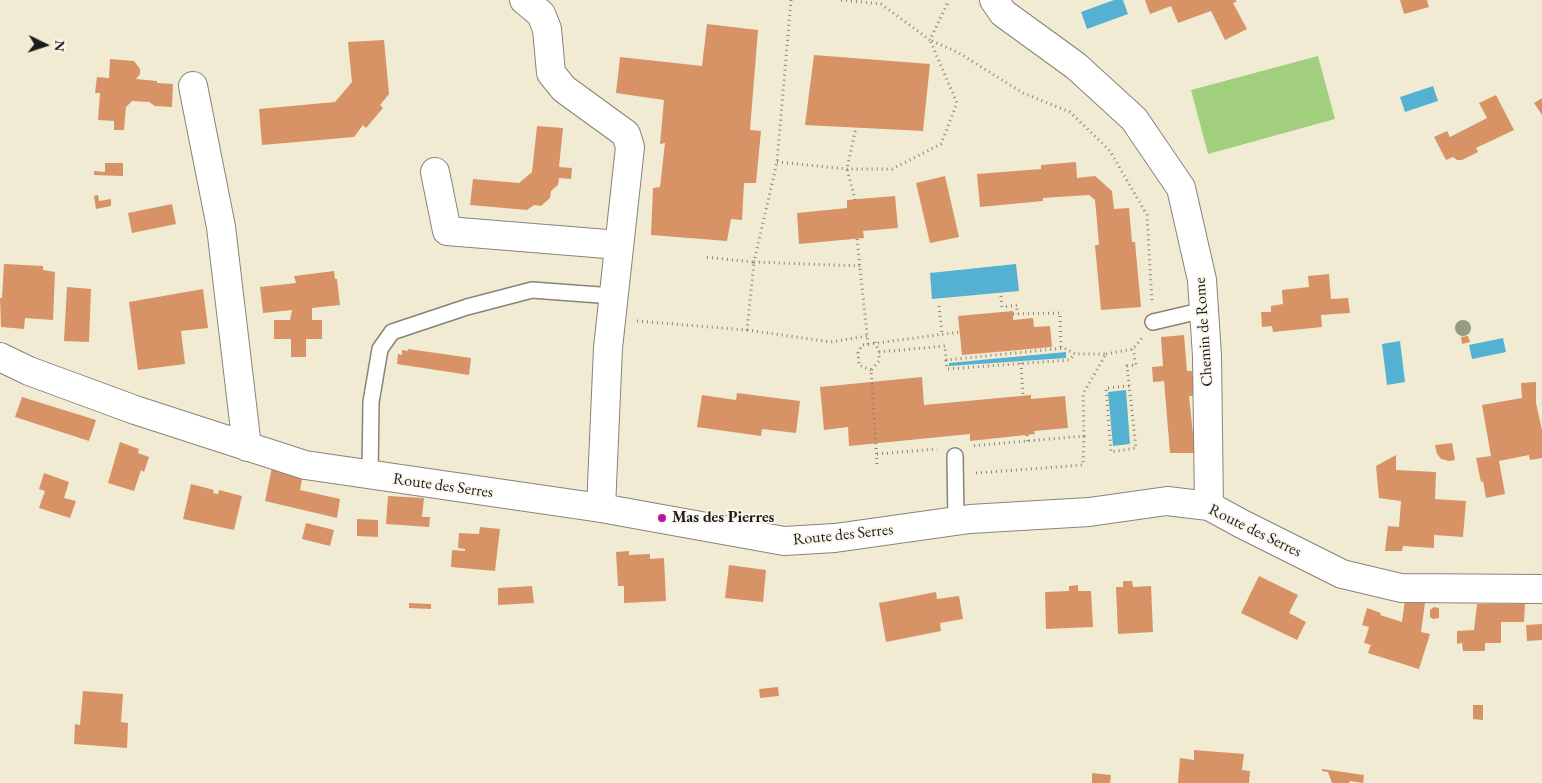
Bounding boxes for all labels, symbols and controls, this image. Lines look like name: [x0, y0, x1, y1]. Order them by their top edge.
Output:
north arrow: [20, 20, 70, 70]
text: N: [51, 40, 69, 52]
street label: Chemin de Rome: [1191, 277, 1217, 387]
street label: Route des Serres: [392, 469, 494, 503]
street label: Route des Serres: [1206, 500, 1304, 562]
place label: Mas des Pierres: [672, 508, 774, 528]
marker: Mas des Pierres: [656, 512, 668, 524]
street label: Route des Serres: [792, 520, 894, 550]

